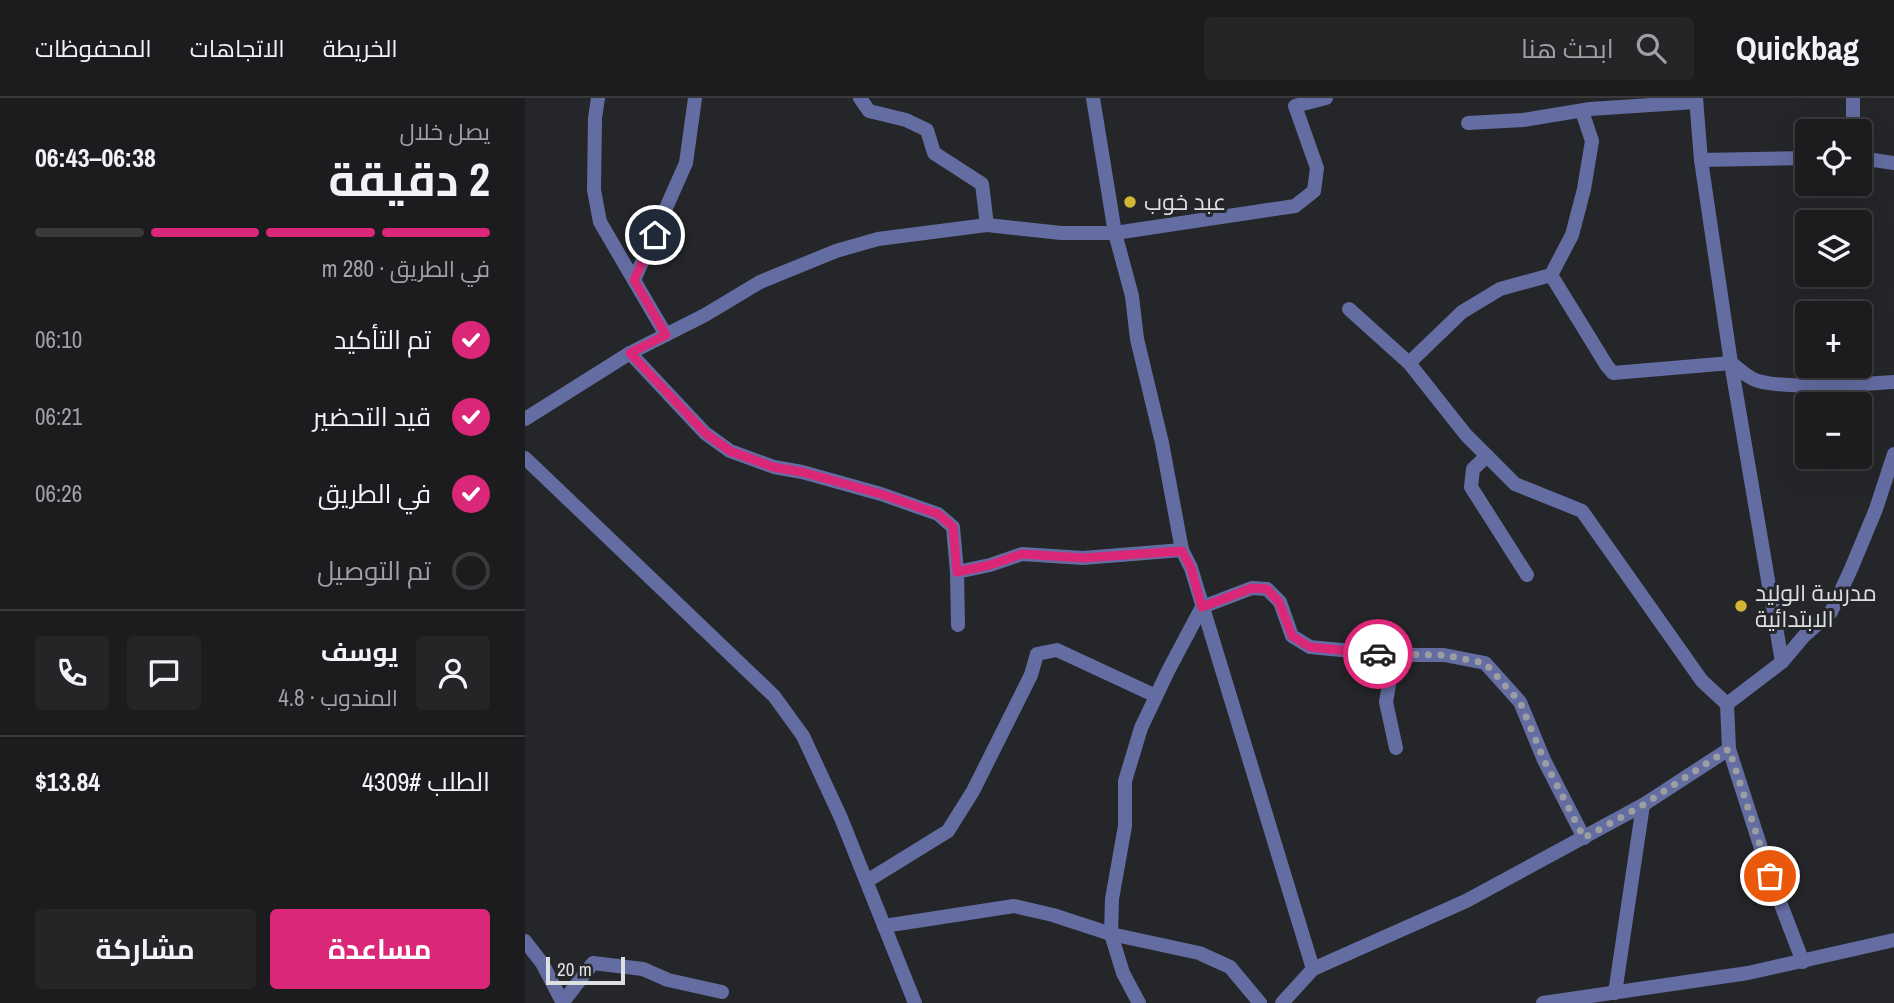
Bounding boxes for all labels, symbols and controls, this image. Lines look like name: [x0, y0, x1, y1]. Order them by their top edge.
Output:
search box: [1204, 17, 1694, 80]
text: Quickbag: [1736, 26, 1859, 70]
icon: search: [1632, 29, 1670, 67]
text: ابحث هنا: [1521, 31, 1614, 66]
text: المحفوظات: [35, 32, 152, 64]
text: الاتجاهات: [190, 32, 285, 64]
text: الخريطة: [323, 32, 398, 64]
text: يصل خلال: [399, 116, 490, 147]
map controls: [1795, 119, 1872, 469]
button: locate: [1795, 119, 1872, 196]
text: 06:38–06:43: [35, 140, 156, 175]
text: 2 دقيقة: [328, 148, 490, 210]
place label: عبد خوب: [1144, 186, 1226, 217]
marker: عبد خوب: [1122, 194, 1138, 210]
pin: [625, 205, 685, 265]
button: layers: [1795, 210, 1872, 287]
icon: home: [636, 216, 674, 254]
text: في الطريق · 280 m: [322, 253, 490, 284]
button: +: [1795, 301, 1872, 378]
icon: check: [452, 321, 490, 359]
text: تم التأكيد: [334, 322, 431, 357]
text: 06:10: [35, 324, 82, 355]
button: −: [1795, 392, 1872, 469]
icon: check: [452, 398, 490, 436]
text: قيد التحضير: [313, 399, 431, 434]
text: 06:21: [35, 401, 82, 432]
icon: check: [452, 475, 490, 513]
text: في الطريق: [318, 476, 431, 511]
text: 06:26: [35, 478, 82, 509]
text: تم التوصيل: [317, 553, 431, 588]
place label: مدرسة الوليد الابتدائية: [1755, 577, 1877, 634]
marker: مدرسة الوليد الابتدائية: [1733, 598, 1749, 614]
courier: [1343, 619, 1413, 689]
text: يوسف: [321, 634, 398, 669]
icon: car: [1359, 635, 1397, 673]
button: phone: [35, 636, 109, 710]
button: chat: [127, 636, 201, 710]
button: person: [416, 636, 490, 710]
text: المندوب · 4.8: [278, 682, 398, 713]
text: $13.84: [35, 764, 100, 799]
text: الطلب #4309: [362, 764, 490, 799]
pin: [1740, 846, 1800, 906]
icon: bag: [1751, 857, 1789, 895]
button: مشاركة: [35, 909, 256, 989]
button: مساعدة: [270, 909, 490, 989]
scale bar: [546, 954, 625, 986]
text: 20 m: [557, 956, 592, 982]

